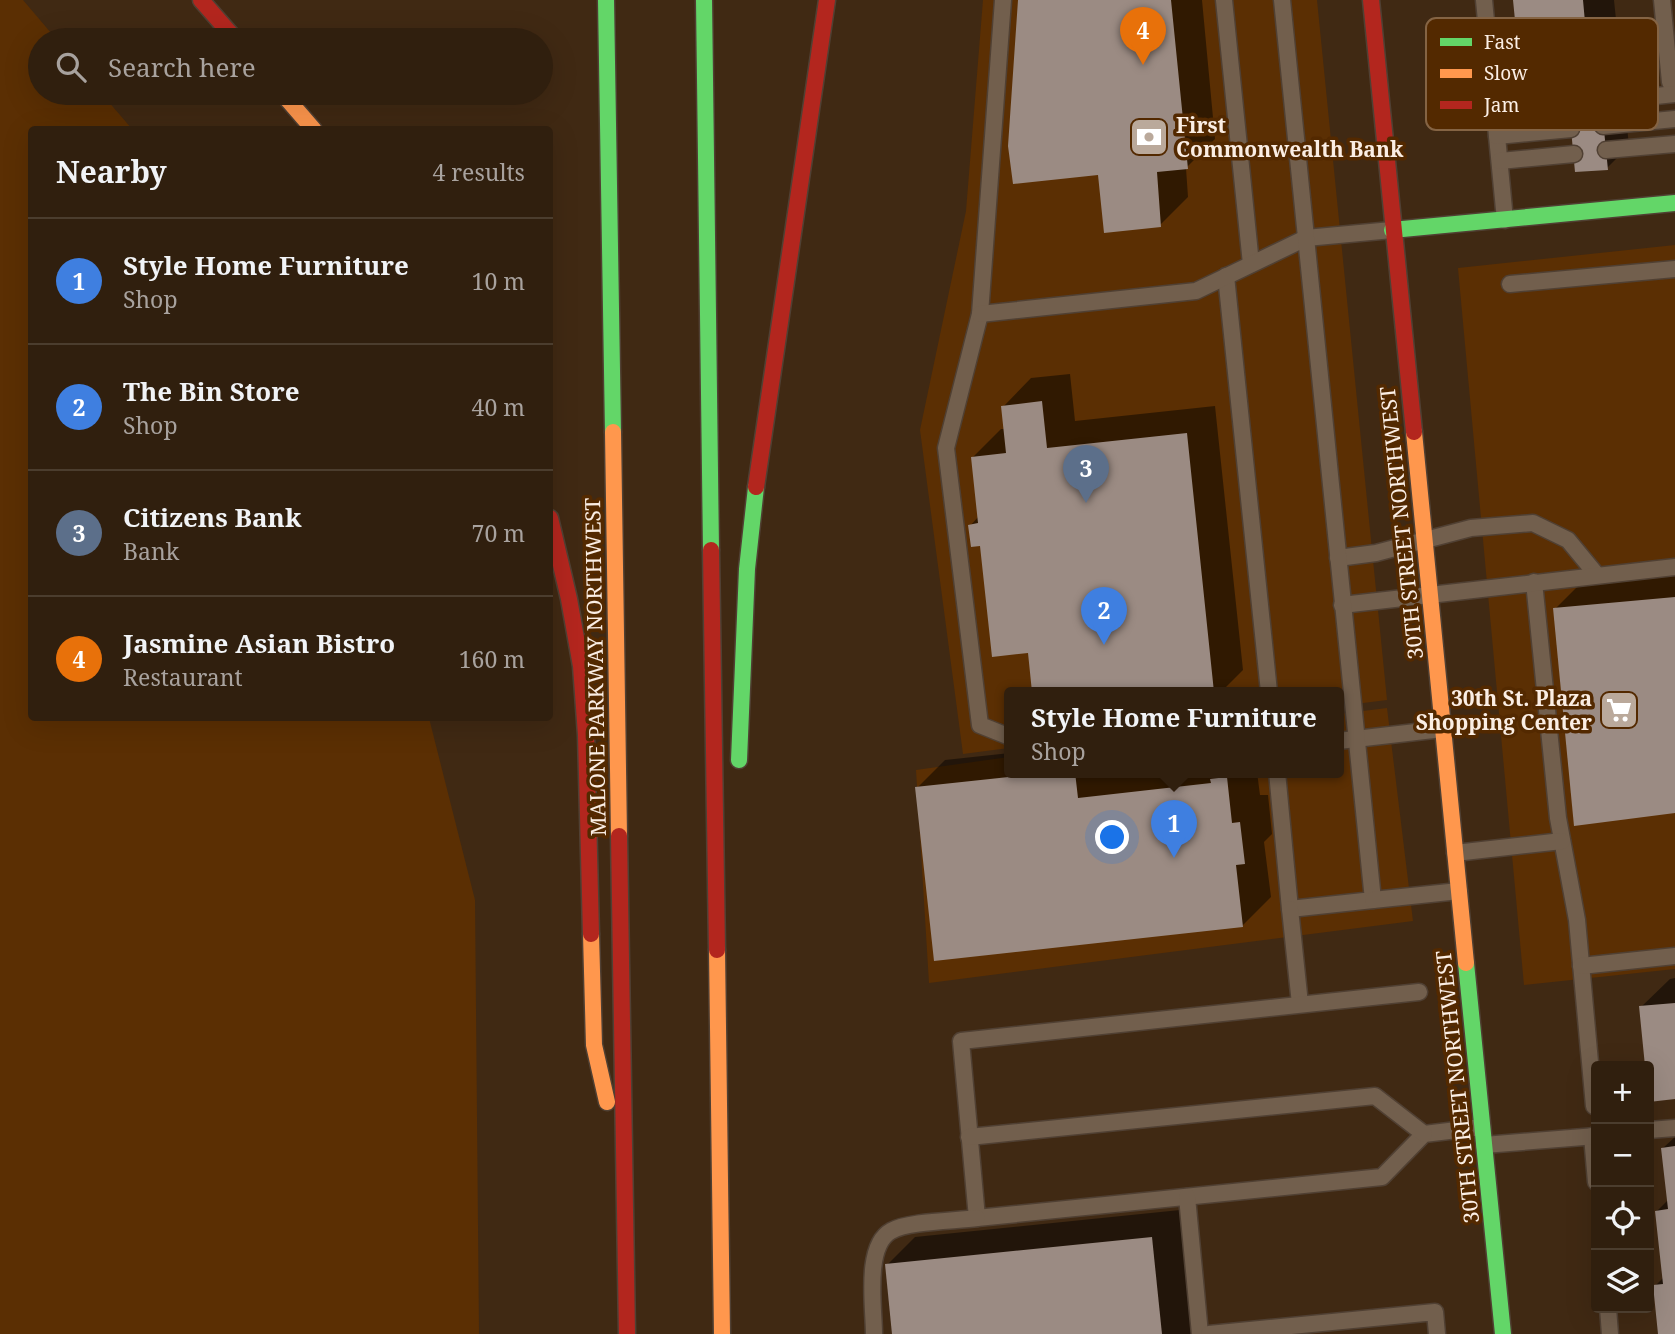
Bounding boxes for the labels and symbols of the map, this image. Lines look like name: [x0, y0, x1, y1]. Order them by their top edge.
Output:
pin: 4: [1120, 7, 1166, 65]
legend: [1426, 18, 1658, 130]
text: Fast: [1484, 29, 1521, 55]
text: Slow: [1484, 60, 1528, 86]
text: Jam: [1483, 92, 1519, 118]
place label: First Commonwealth Bank: [1176, 111, 1404, 163]
bank icon: First Commonwealth Bank: [1128, 116, 1170, 158]
street label: 30TH STREET NORTHWEST: [1373, 385, 1429, 661]
pin: 3: [1063, 445, 1109, 503]
street label: MALONE PARKWAY NORTHWEST: [578, 497, 612, 836]
pin: 2: [1081, 587, 1127, 645]
place label: 30th St. Plaza Shopping Center: [1416, 684, 1592, 736]
supermarket icon: 30th St. Plaza Shopping Center: [1598, 689, 1640, 731]
pin: 1: [1151, 800, 1197, 858]
your location: [1095, 820, 1129, 854]
street label: 30TH STREET NORTHWEST: [1429, 949, 1485, 1225]

